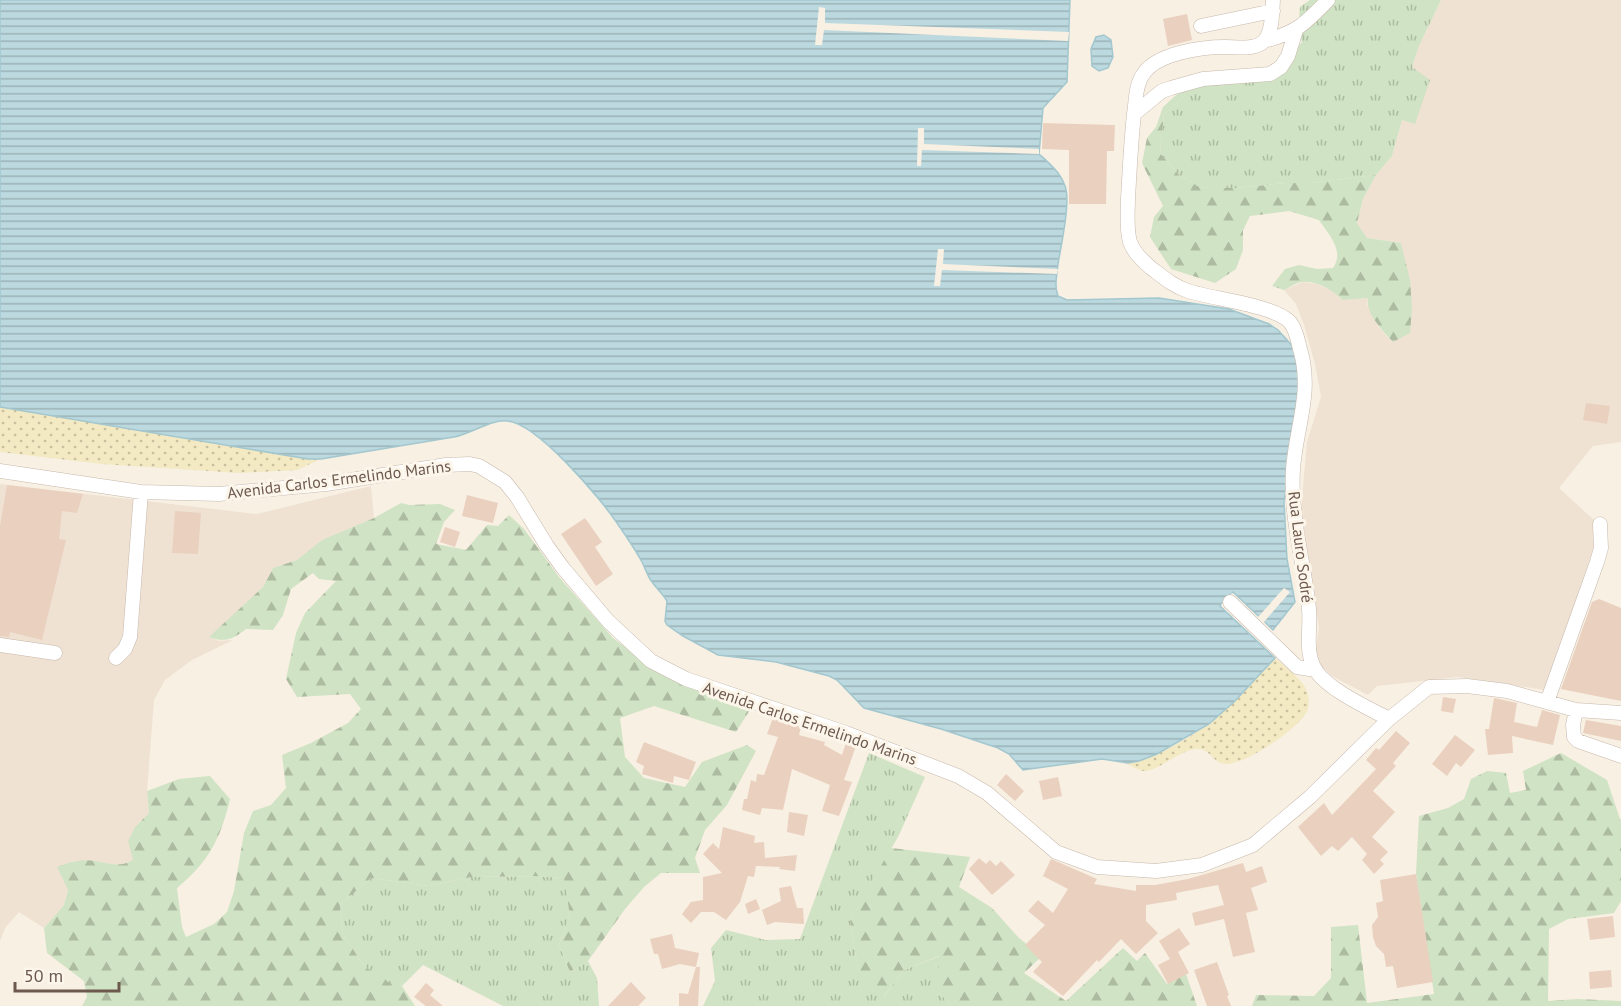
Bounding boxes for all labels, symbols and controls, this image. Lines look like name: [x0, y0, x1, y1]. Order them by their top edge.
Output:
street label: Avenida Carlos Ermelindo Marins: [226, 455, 452, 503]
street label: Rua Lauro Sodré: [1284, 490, 1318, 604]
street label: Avenida Carlos Ermelindo Marins: [700, 677, 920, 769]
scale bar: [15, 955, 118, 993]
text: 50 m: [24, 964, 63, 987]

